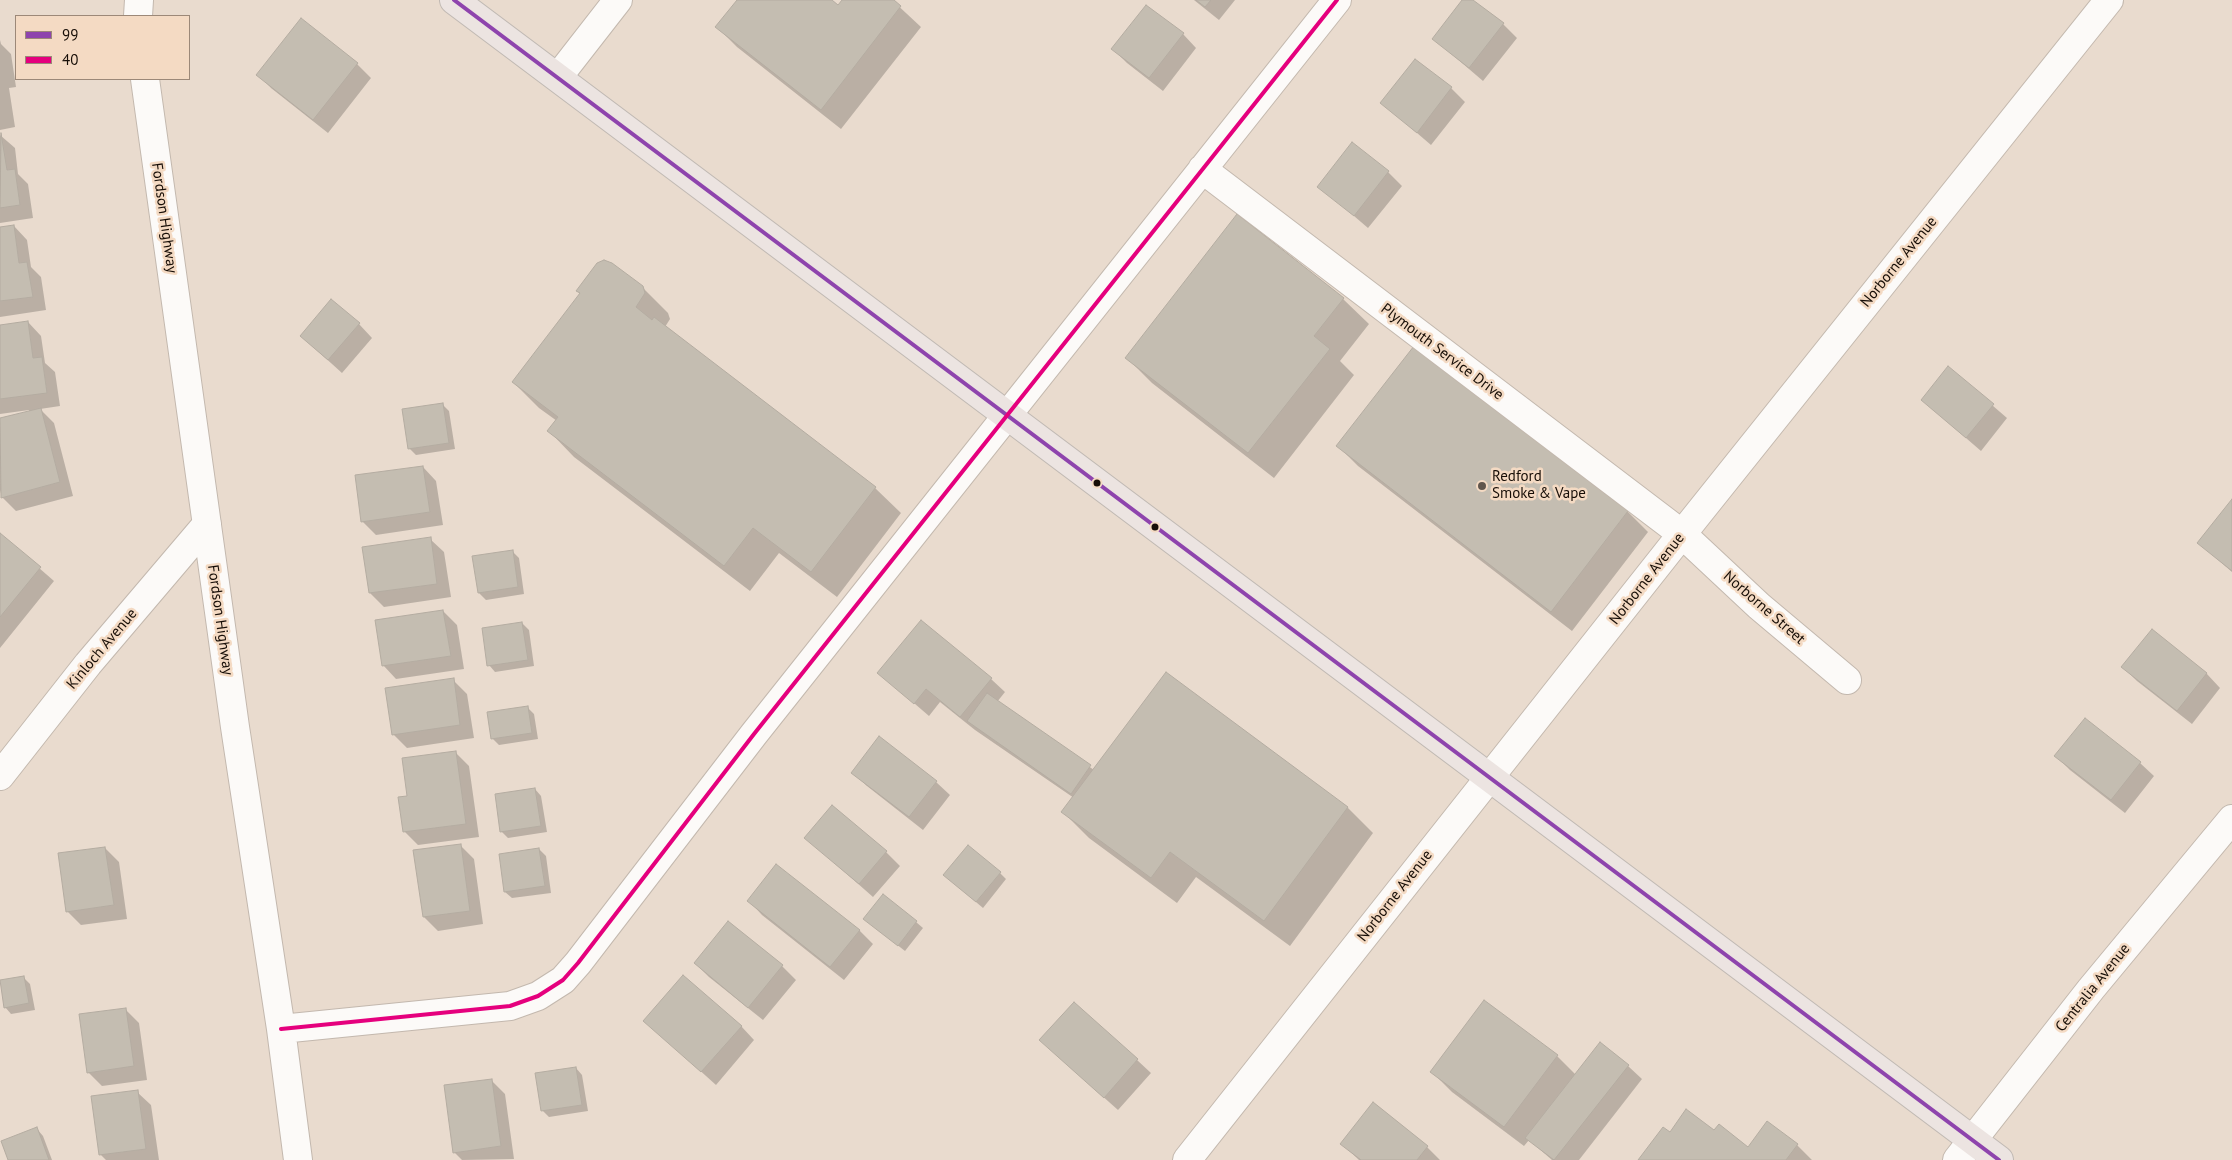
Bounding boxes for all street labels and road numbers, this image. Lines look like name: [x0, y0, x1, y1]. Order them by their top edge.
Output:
street label: Fordson Highway: [147, 162, 181, 274]
street label: Norborne Avenue: [1857, 213, 1941, 311]
street label: Plymouth Service Drive: [1377, 300, 1507, 404]
street label: Norborne Avenue: [1606, 530, 1688, 628]
street label: Fordson Highway: [203, 564, 237, 676]
street label: Norborne Street: [1719, 568, 1809, 648]
street label: Kinloch Avenue: [63, 605, 141, 693]
street label: Norborne Avenue: [1354, 847, 1436, 945]
street label: Centralia Avenue: [2052, 940, 2134, 1036]

